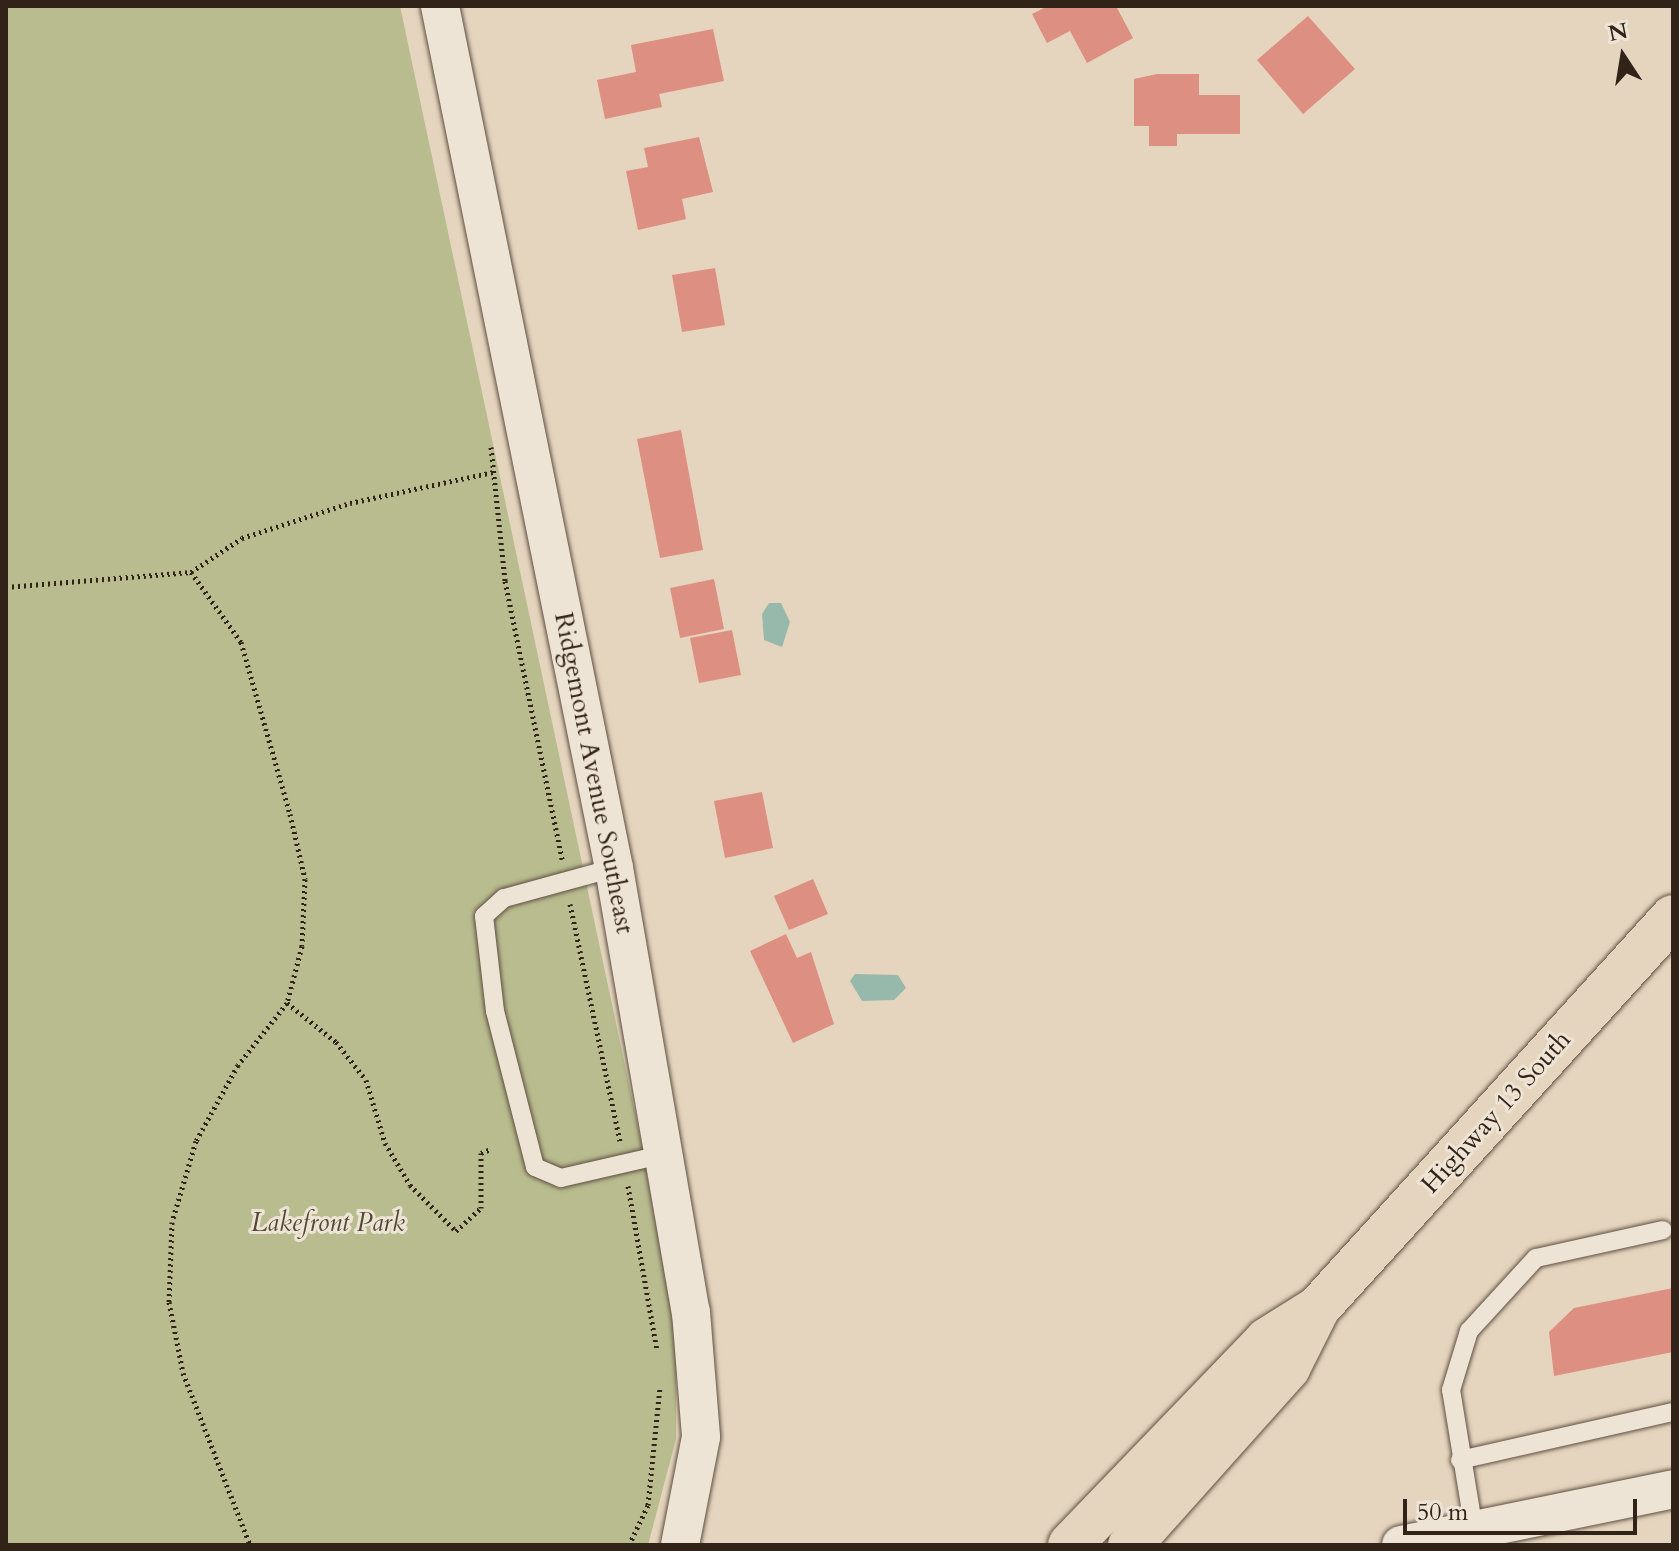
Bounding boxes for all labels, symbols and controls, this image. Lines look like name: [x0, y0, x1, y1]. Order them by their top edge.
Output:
north arrow: [1583, 16, 1663, 96]
text: N: [1606, 16, 1630, 49]
street label: Ridgemont Avenue Southeast: [548, 610, 640, 936]
street label: Highway 13 South: [1415, 1024, 1577, 1200]
park label: Lakefront Park: [251, 1207, 405, 1239]
scale bar: [1407, 1483, 1641, 1533]
text: 50 m: [1417, 1496, 1468, 1529]

